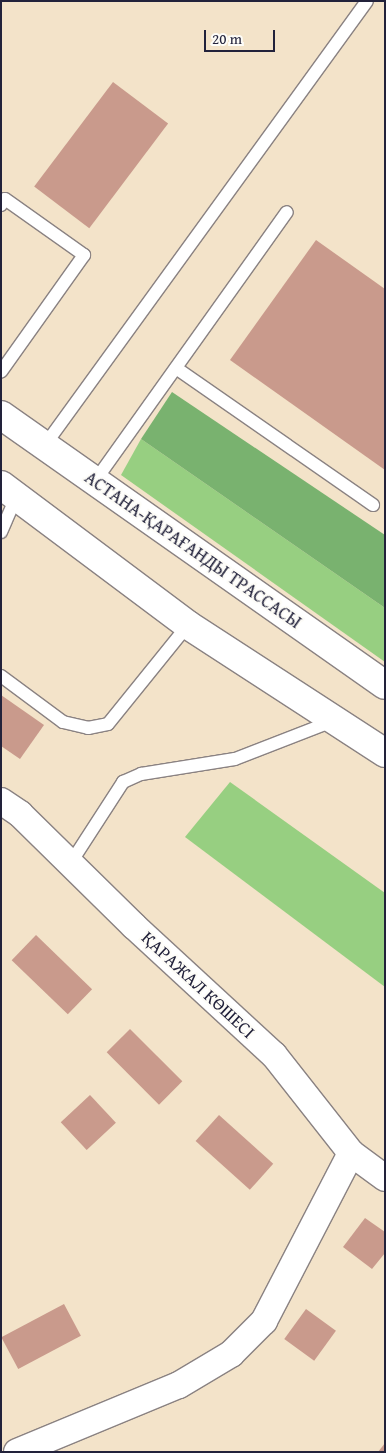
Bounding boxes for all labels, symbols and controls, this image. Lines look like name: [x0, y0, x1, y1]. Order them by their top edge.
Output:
scale bar: [206, 20, 277, 52]
text: 20 m: [212, 28, 242, 49]
street label: АСТАНА-ҚАРАҒАНДЫ ТРАССАСЫ: [81, 467, 305, 633]
street label: ҚАРАЖАЛ КӨШЕСІ: [137, 927, 259, 1043]

